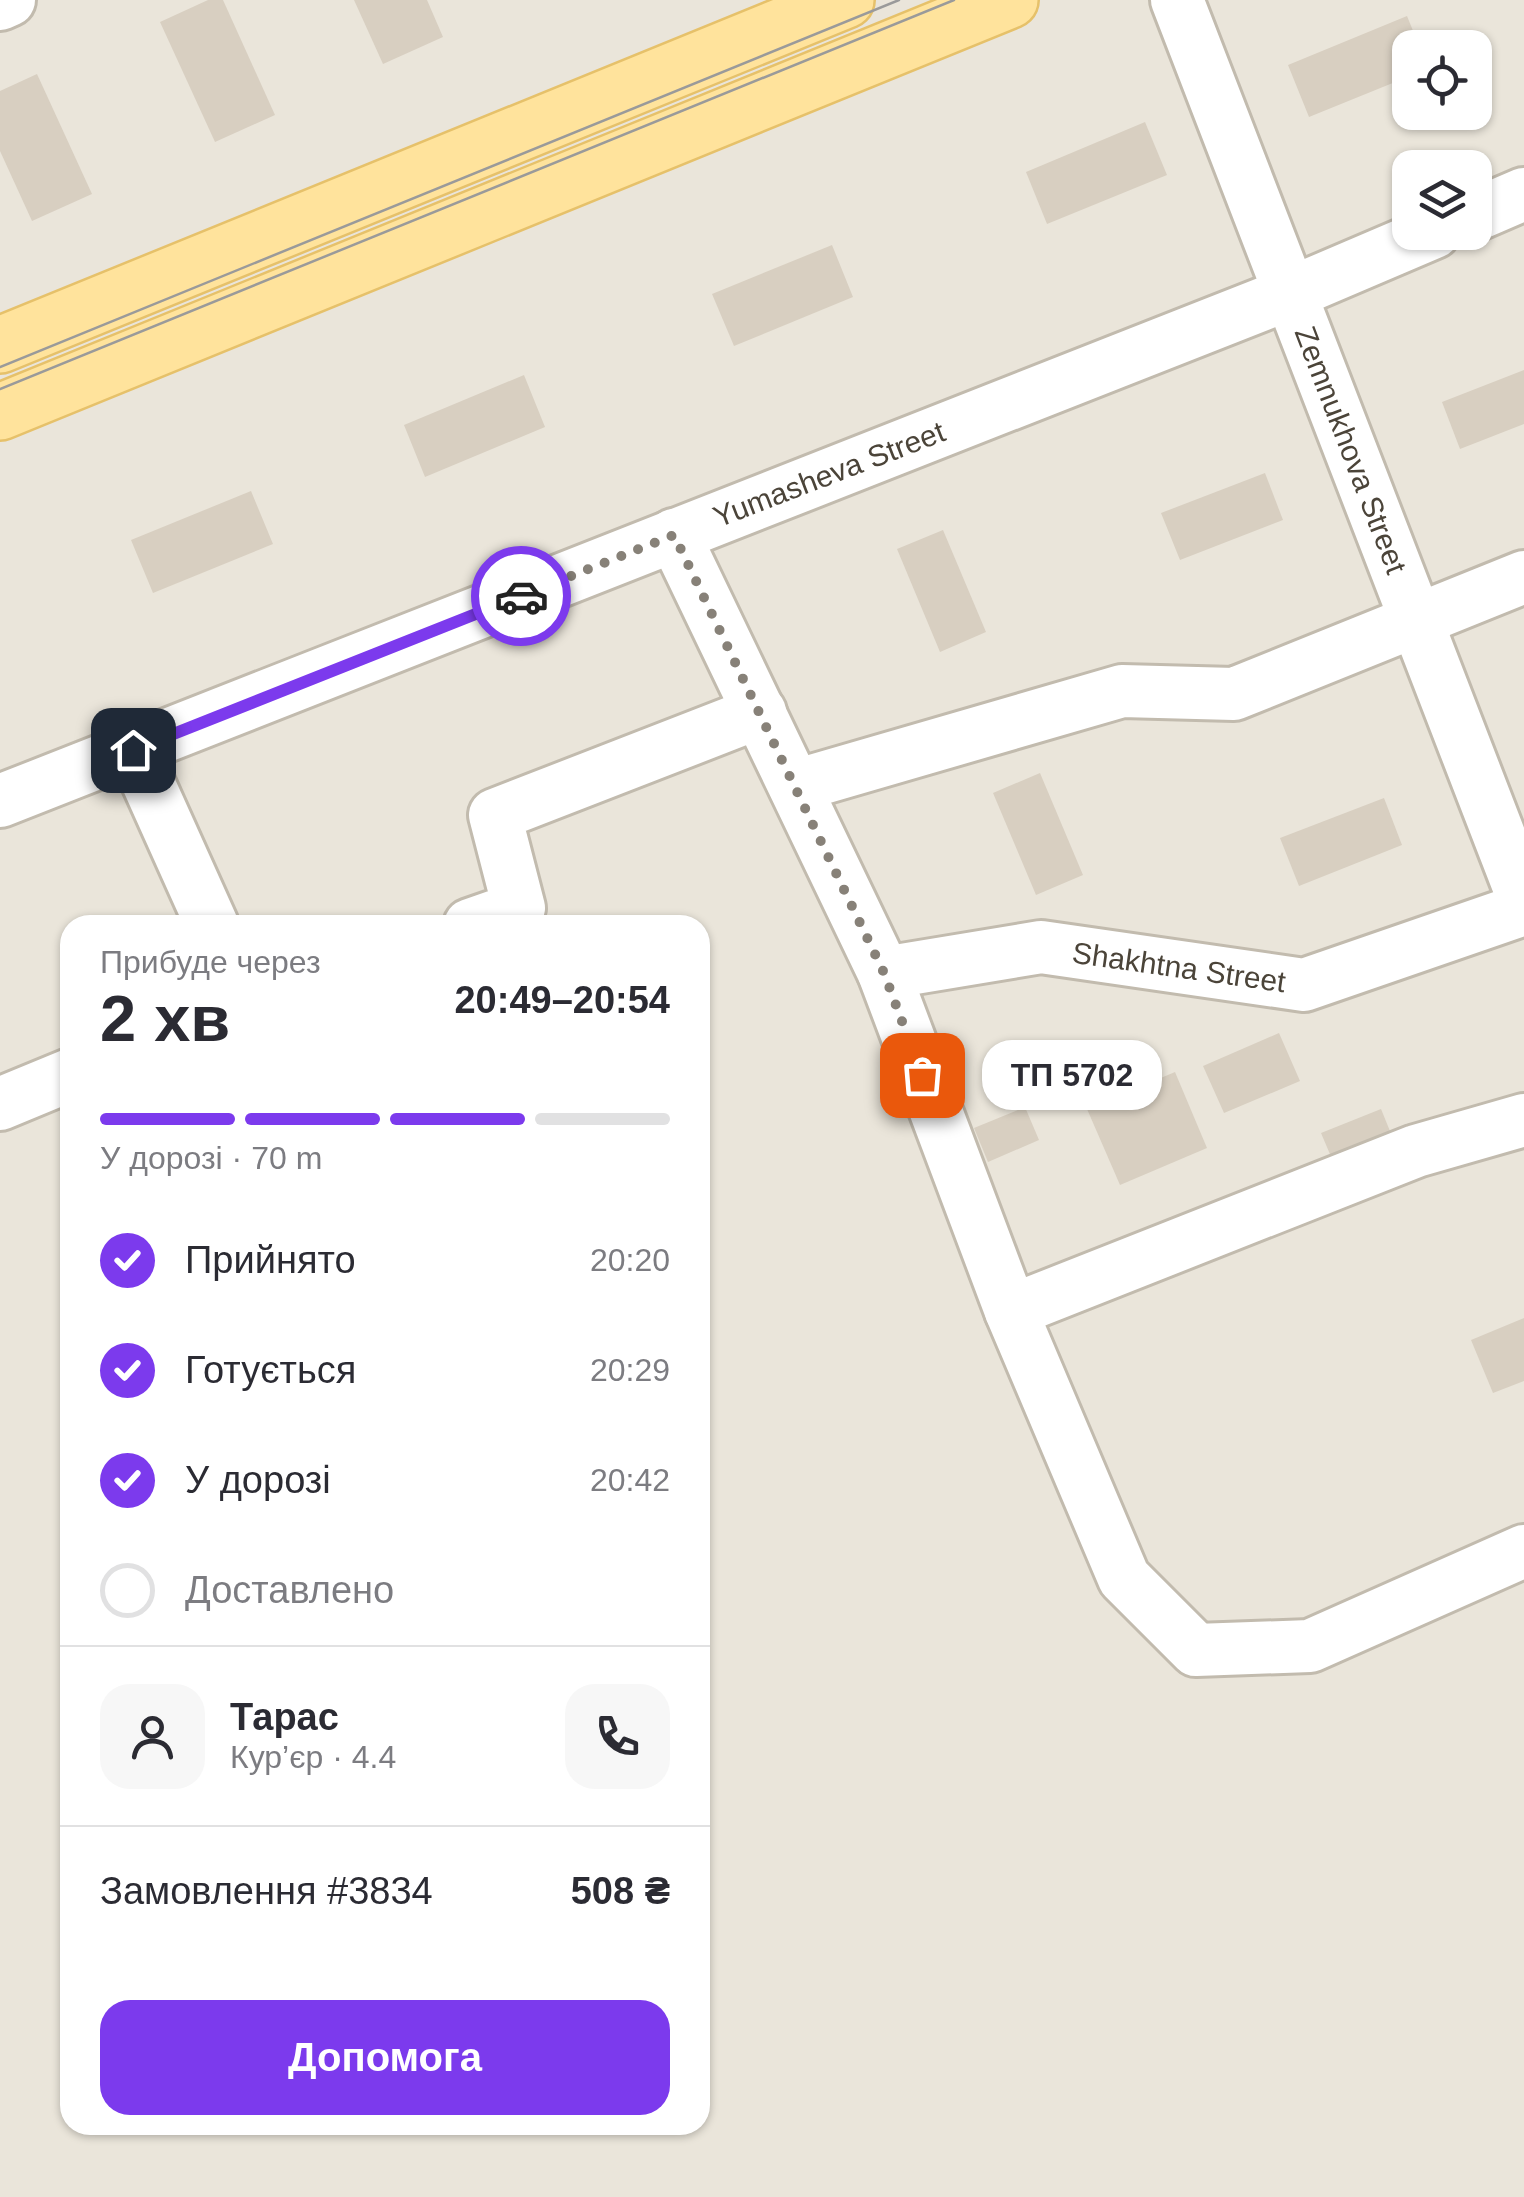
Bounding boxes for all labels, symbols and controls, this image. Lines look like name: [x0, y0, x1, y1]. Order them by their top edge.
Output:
map controls: [1392, 30, 1492, 250]
button: locate: [1392, 30, 1492, 130]
button: layers: [1392, 150, 1492, 250]
street label: Zemnukhova Street: [1289, 322, 1414, 579]
street label: Yumasheva Street: [709, 414, 950, 533]
courier: [471, 546, 571, 646]
icon: car: [494, 569, 549, 624]
pin: [91, 708, 176, 793]
icon: home: [106, 723, 161, 778]
street label: Shakhtna Street: [1070, 936, 1288, 998]
text: Прибуде через: [100, 944, 321, 980]
text: 20:49–20:54: [454, 979, 670, 1021]
text: 2 хв: [100, 982, 230, 1055]
pin: [880, 1033, 965, 1118]
callout: ТП 5702: [982, 1040, 1162, 1110]
icon: bag: [895, 1048, 950, 1103]
text: ТП 5702: [1011, 1057, 1133, 1093]
text: У дорозі · 70 m: [100, 1140, 322, 1176]
icon: check: [100, 1233, 155, 1288]
text: Прийнято: [185, 1239, 356, 1281]
text: 20:20: [590, 1242, 670, 1278]
icon: check: [100, 1343, 155, 1398]
text: Готується: [185, 1349, 356, 1391]
text: 20:29: [590, 1352, 670, 1388]
icon: check: [100, 1453, 155, 1508]
text: У дорозі: [185, 1459, 331, 1501]
text: 20:42: [590, 1462, 670, 1498]
text: Доставлено: [185, 1569, 394, 1611]
button: person: [100, 1684, 205, 1789]
button: phone: [565, 1684, 670, 1789]
text: Тарас: [230, 1696, 339, 1738]
text: Кур’єр · 4.4: [230, 1739, 396, 1775]
text: Замовлення #3834: [100, 1870, 433, 1912]
text: 508 ₴: [571, 1870, 670, 1912]
button: Допомога: [100, 2000, 670, 2115]

